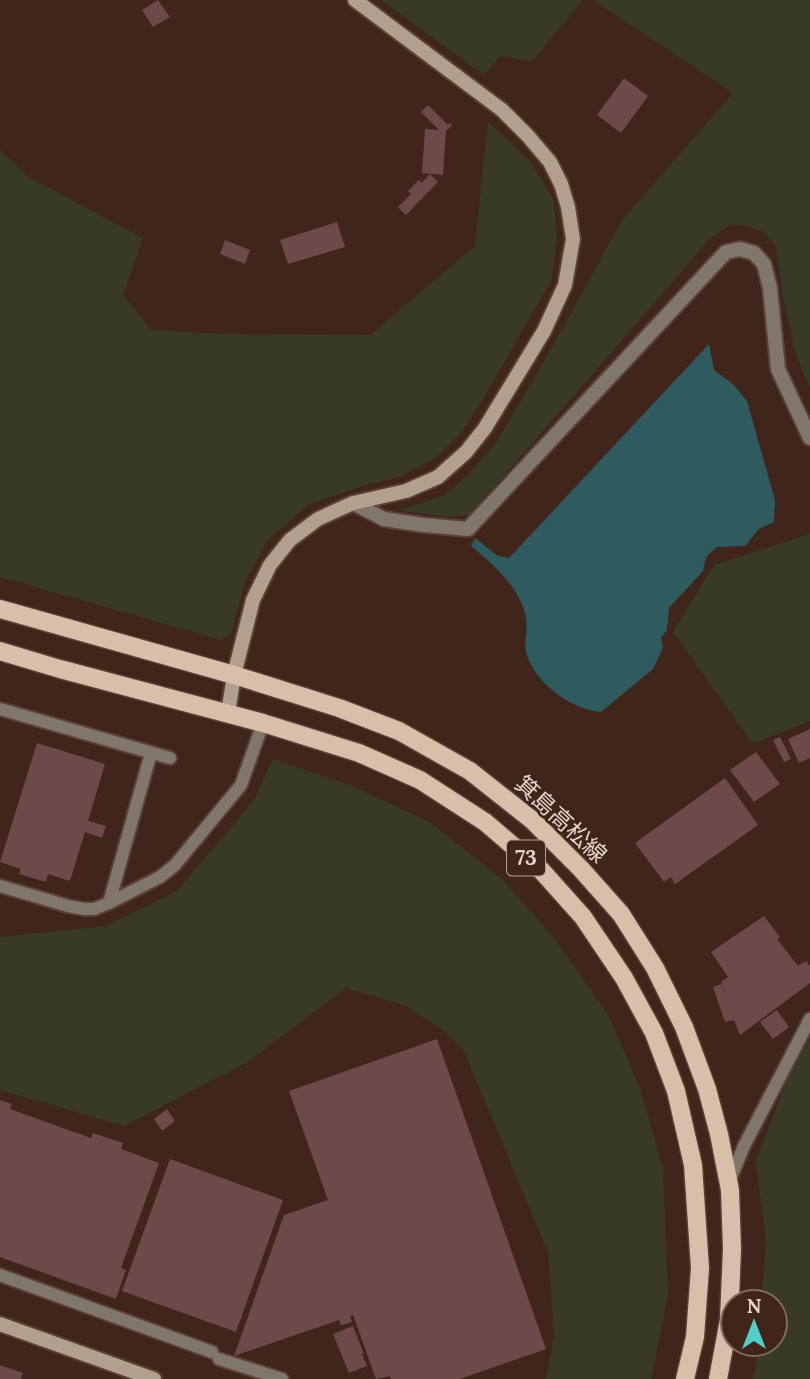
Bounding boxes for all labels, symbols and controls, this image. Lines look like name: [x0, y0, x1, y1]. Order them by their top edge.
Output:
street label: 箕島高松線: [509, 769, 613, 868]
road number: 73: [507, 840, 545, 876]
north arrow: [719, 1288, 789, 1358]
text: N: [747, 1294, 762, 1318]

